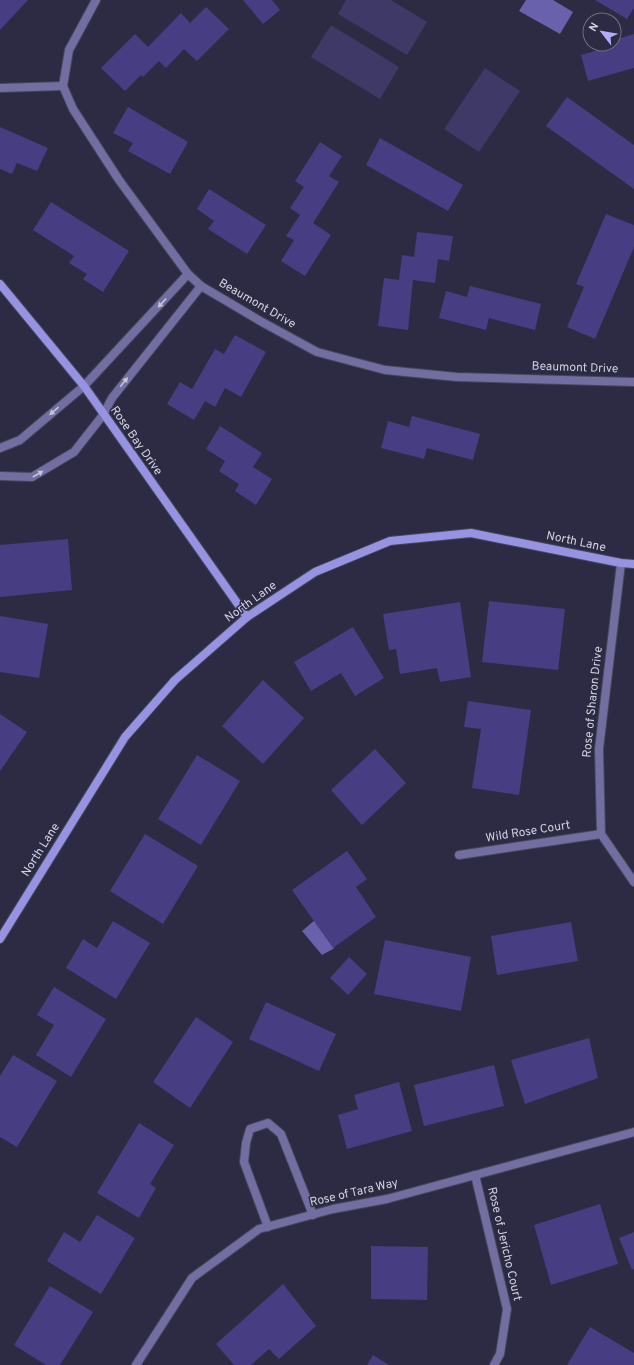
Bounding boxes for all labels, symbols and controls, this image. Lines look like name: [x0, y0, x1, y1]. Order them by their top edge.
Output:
north arrow: [582, 12, 622, 52]
text: N: [586, 20, 602, 34]
street label: Beaumont Drive: [215, 275, 299, 333]
one-way arrow: [157, 298, 166, 308]
street label: Beaumont Drive: [531, 358, 619, 378]
one-way arrow: [120, 377, 129, 388]
street label: Rose Bay Drive: [106, 403, 166, 479]
one-way arrow: [49, 406, 59, 416]
one-way arrow: [32, 470, 44, 477]
street label: North Lane: [545, 528, 607, 556]
street label: North Lane: [222, 578, 280, 626]
street label: Rose of Sharon Drive: [579, 646, 607, 758]
street label: Wild Rose Court: [484, 817, 572, 847]
street label: North Lane: [18, 820, 64, 880]
street label: Rose of Tara Way: [308, 1175, 400, 1211]
street label: Rose of Jericho Court: [483, 1185, 525, 1303]

